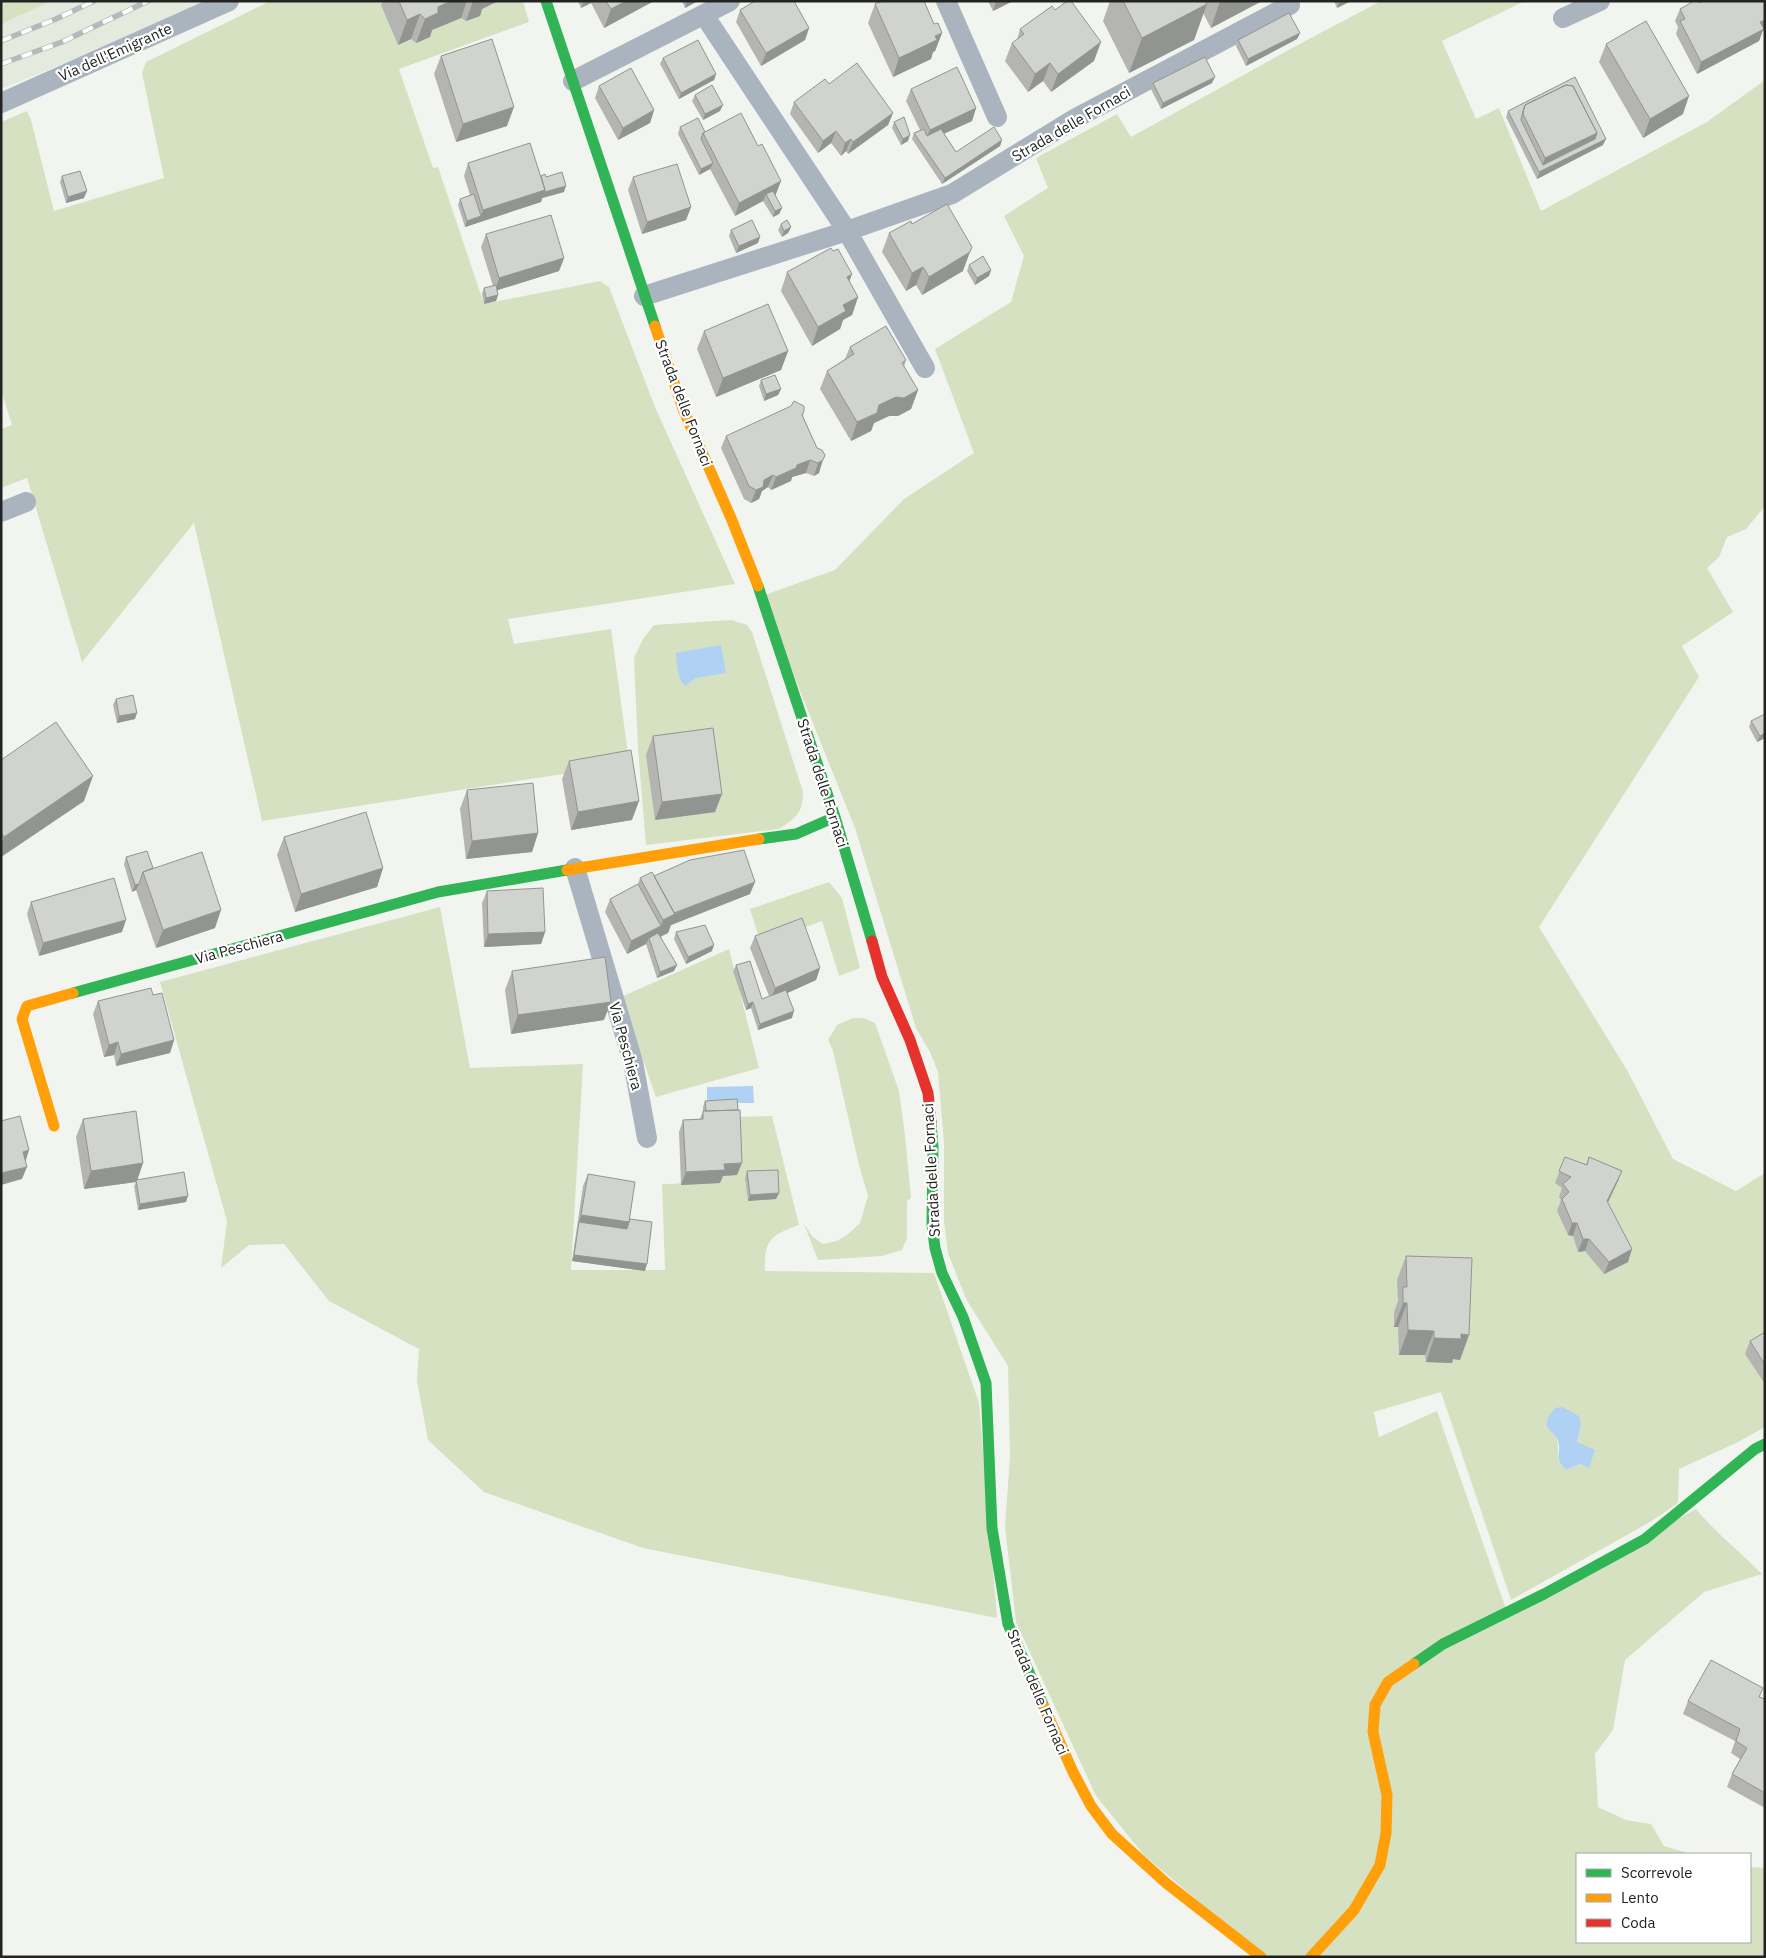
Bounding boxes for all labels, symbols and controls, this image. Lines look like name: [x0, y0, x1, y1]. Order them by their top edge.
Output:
street label: Via dell'Emigrante: [55, 19, 175, 85]
street label: Strada delle Fornaci: [1008, 82, 1134, 166]
street label: Strada delle Fornaci: [651, 337, 717, 469]
street label: Strada delle Fornaci: [793, 716, 853, 850]
street label: Via Peschiera: [193, 926, 285, 968]
street label: Via Peschiera: [605, 1000, 647, 1092]
street label: Strada delle Fornaci: [918, 1102, 944, 1238]
street label: Strada delle Fornaci: [1003, 1627, 1073, 1757]
legend: [1576, 1853, 1751, 1943]
text: Scorrevole: [1621, 1863, 1693, 1882]
text: Lento: [1621, 1888, 1659, 1907]
text: Coda: [1621, 1913, 1655, 1932]

